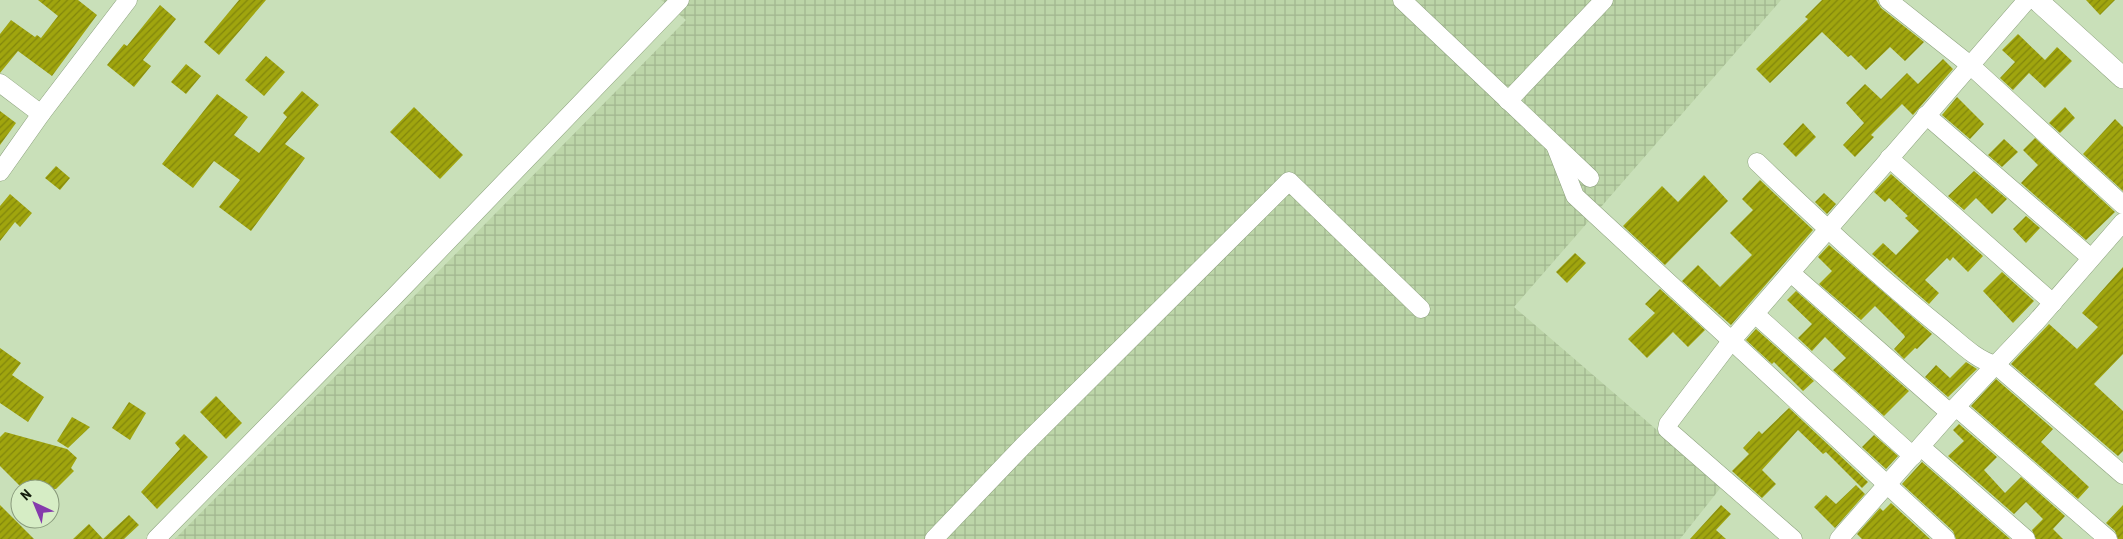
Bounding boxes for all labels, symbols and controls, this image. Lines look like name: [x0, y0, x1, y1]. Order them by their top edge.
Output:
north arrow: [10, 479, 60, 529]
text: N: [17, 486, 35, 503]

